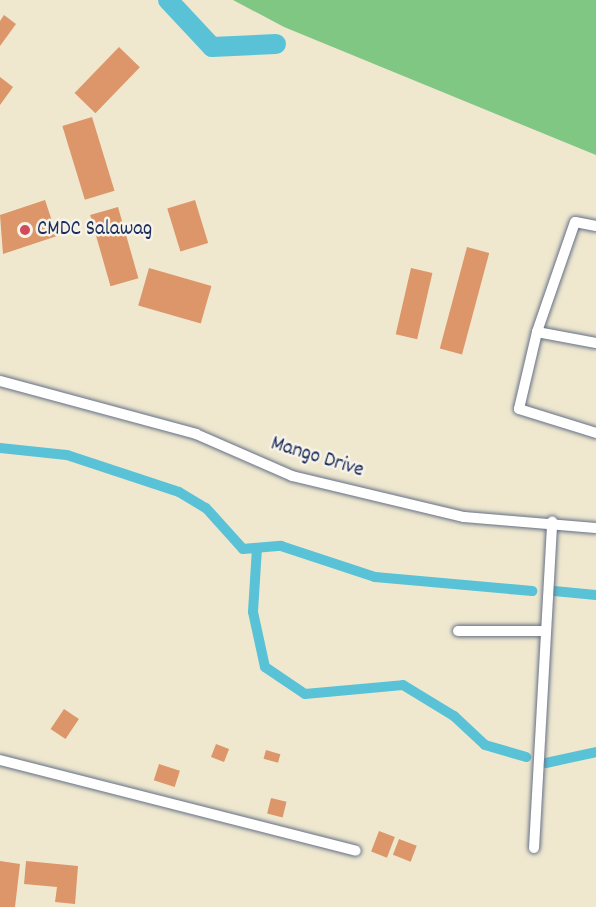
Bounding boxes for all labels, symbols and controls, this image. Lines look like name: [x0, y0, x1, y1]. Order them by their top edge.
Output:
place label: CMDC Salawag: [37, 217, 152, 243]
marker: CMDC Salawag: [18, 223, 32, 237]
street label: Mango Drive: [268, 432, 366, 484]

